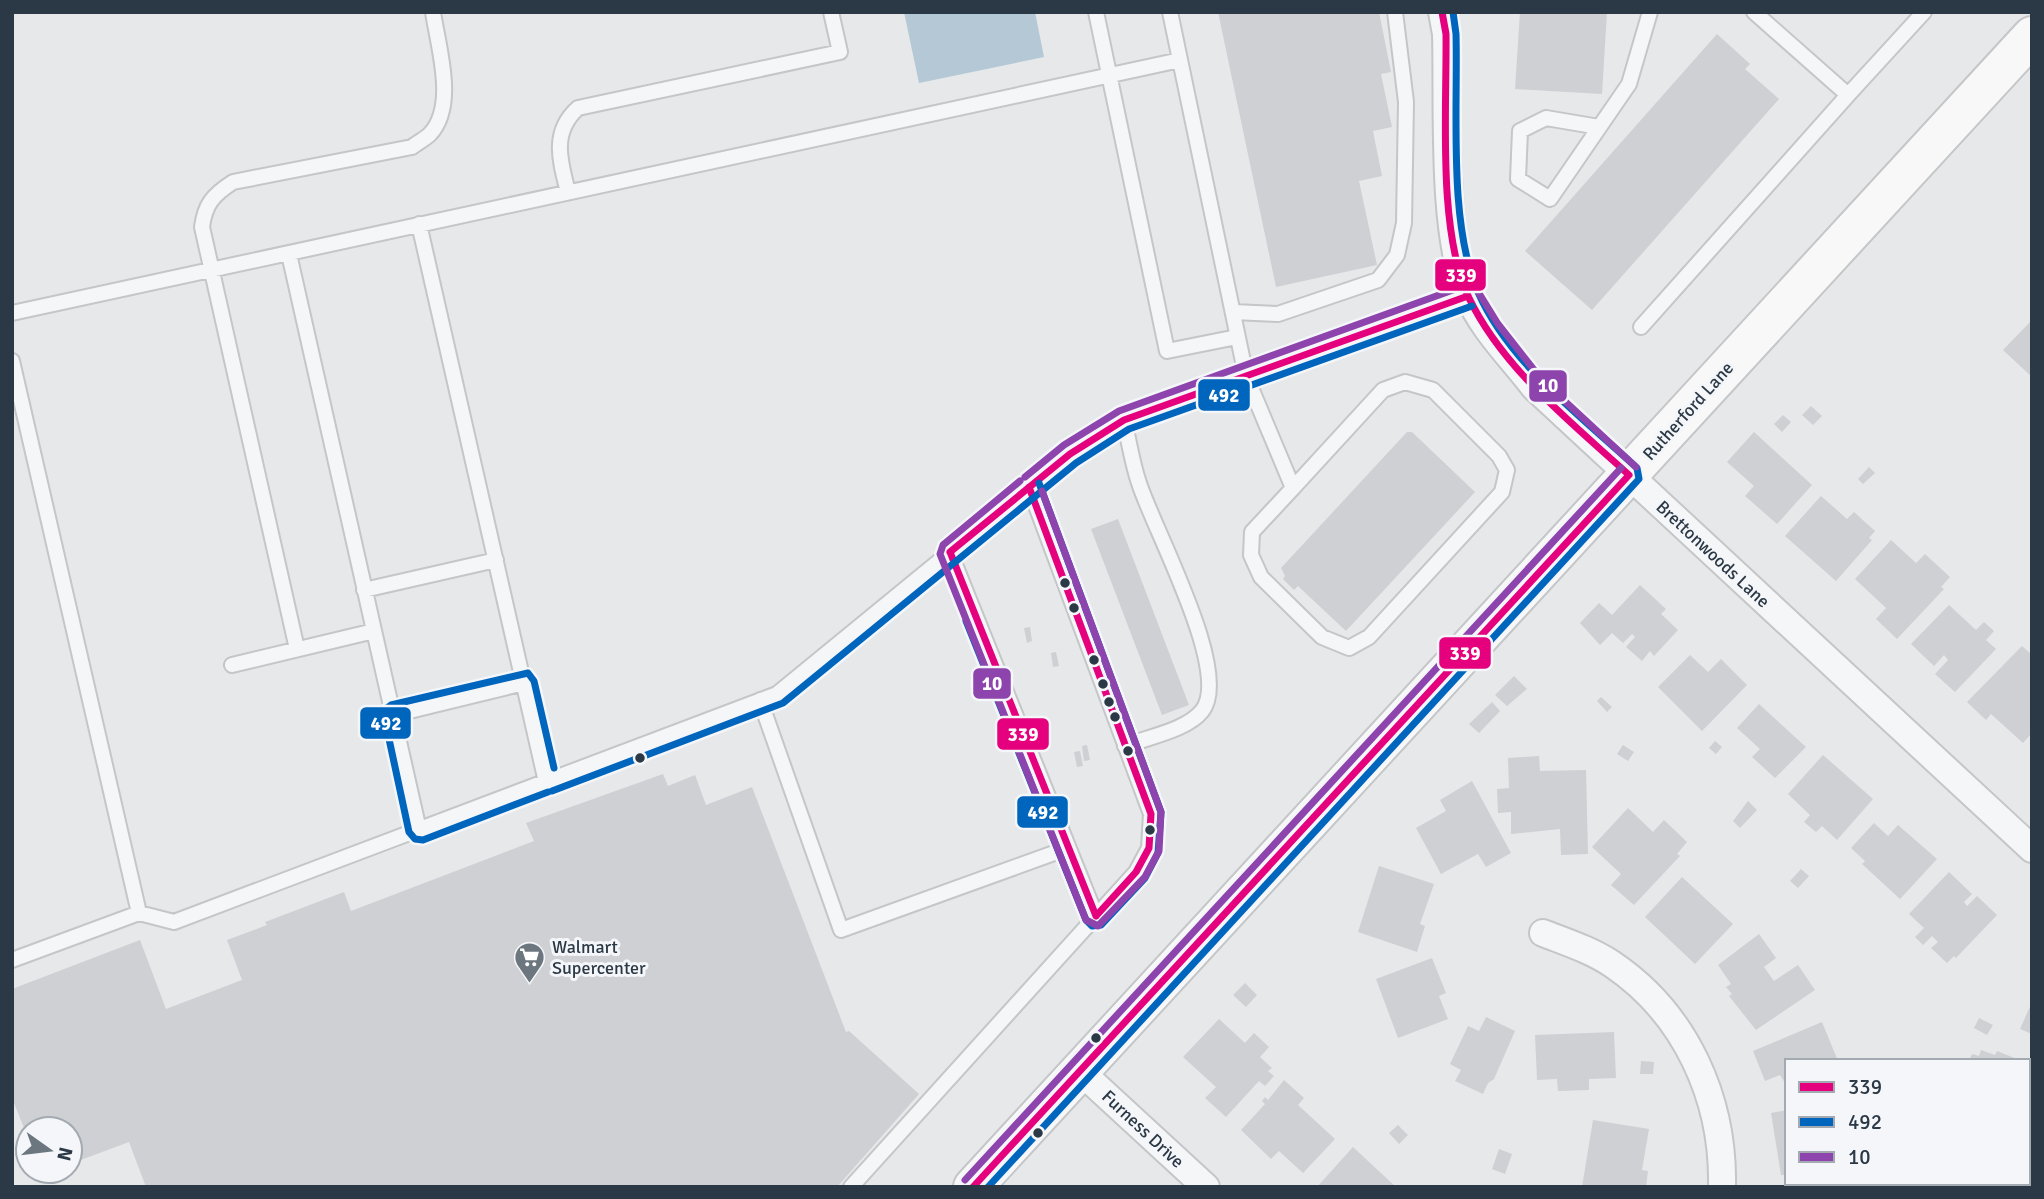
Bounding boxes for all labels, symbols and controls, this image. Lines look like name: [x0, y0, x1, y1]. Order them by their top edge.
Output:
line badge: 339: [1434, 258, 1487, 292]
text: 339: [1446, 264, 1476, 288]
street label: Rutherford Lane: [1638, 357, 1738, 465]
line badge: 10: [1528, 369, 1568, 403]
text: 10: [1538, 374, 1558, 398]
line badge: 492: [1197, 378, 1251, 412]
text: 492: [1209, 384, 1239, 408]
street label: Brettonwoods Lane: [1652, 496, 1774, 612]
unlabelled marker: [1058, 576, 1072, 590]
unlabelled marker: [1067, 601, 1081, 615]
line badge: 339: [1438, 636, 1492, 670]
text: 339: [1450, 642, 1480, 666]
unlabelled marker: [1087, 653, 1101, 667]
line badge: 10: [972, 667, 1012, 700]
text: 10: [982, 672, 1002, 696]
unlabelled marker: [1096, 677, 1110, 691]
unlabelled marker: [1102, 695, 1116, 709]
line badge: 492: [359, 706, 412, 740]
unlabelled marker: [1108, 710, 1122, 724]
text: 492: [371, 712, 401, 736]
line badge: 339: [996, 717, 1050, 751]
text: 339: [1008, 723, 1038, 747]
unlabelled marker: [1121, 744, 1135, 758]
unlabelled marker: [633, 751, 647, 765]
line badge: 492: [1016, 795, 1069, 829]
text: 492: [1028, 801, 1058, 825]
unlabelled marker: [1143, 823, 1157, 837]
place label: Walmart Supercenter: [552, 936, 646, 979]
supermarket icon: Walmart Supercenter: [512, 940, 546, 984]
unlabelled marker: [1089, 1031, 1103, 1045]
legend: [1785, 1059, 2030, 1185]
text: 339: [1848, 1074, 1882, 1100]
street label: Furness Drive: [1097, 1085, 1189, 1173]
text: 492: [1848, 1109, 1882, 1135]
north arrow: [14, 1115, 84, 1185]
unlabelled marker: [1031, 1126, 1045, 1140]
text: 10: [1848, 1144, 1871, 1170]
text: N: [51, 1145, 78, 1163]

